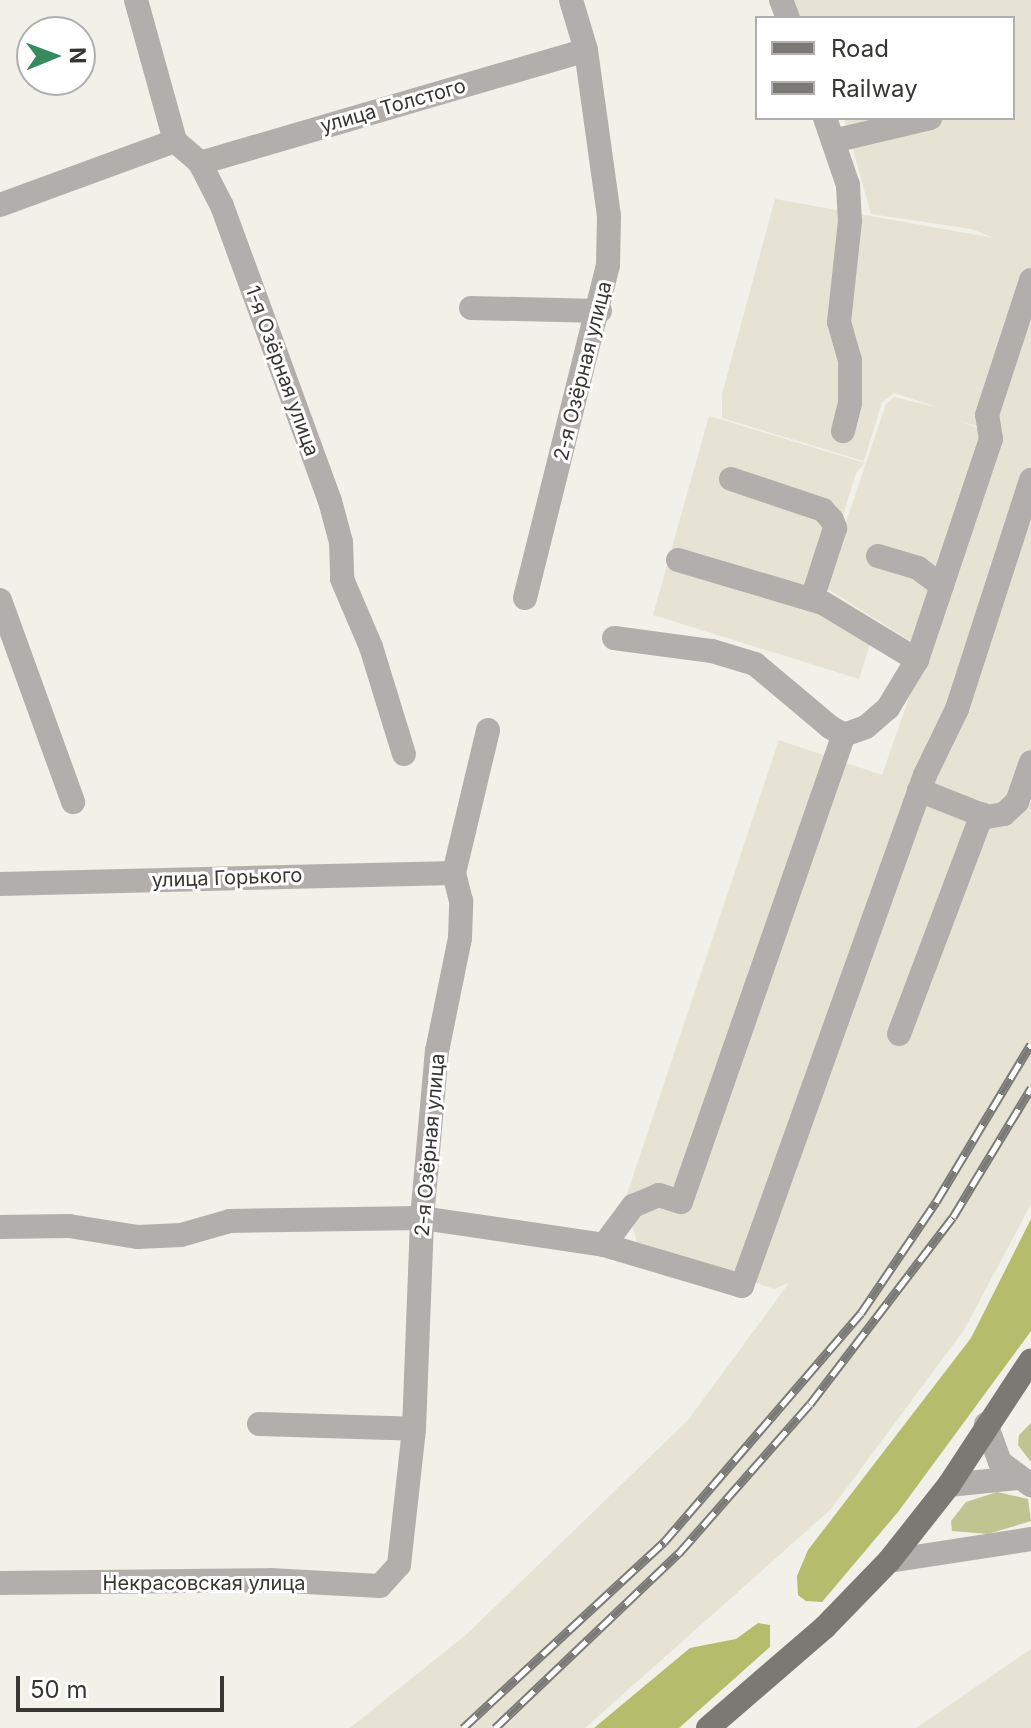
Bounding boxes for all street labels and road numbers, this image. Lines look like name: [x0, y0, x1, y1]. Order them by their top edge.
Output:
street label: улица Толстого: [318, 74, 468, 138]
street label: 2-я Озёрная улица: [549, 279, 617, 463]
street label: 1-я Озёрная улица: [240, 282, 324, 460]
street label: улица Горького: [151, 863, 303, 893]
street label: 2-я Озёрная улица: [410, 1052, 450, 1238]
street label: Некрасовская улица: [103, 1571, 305, 1595]

